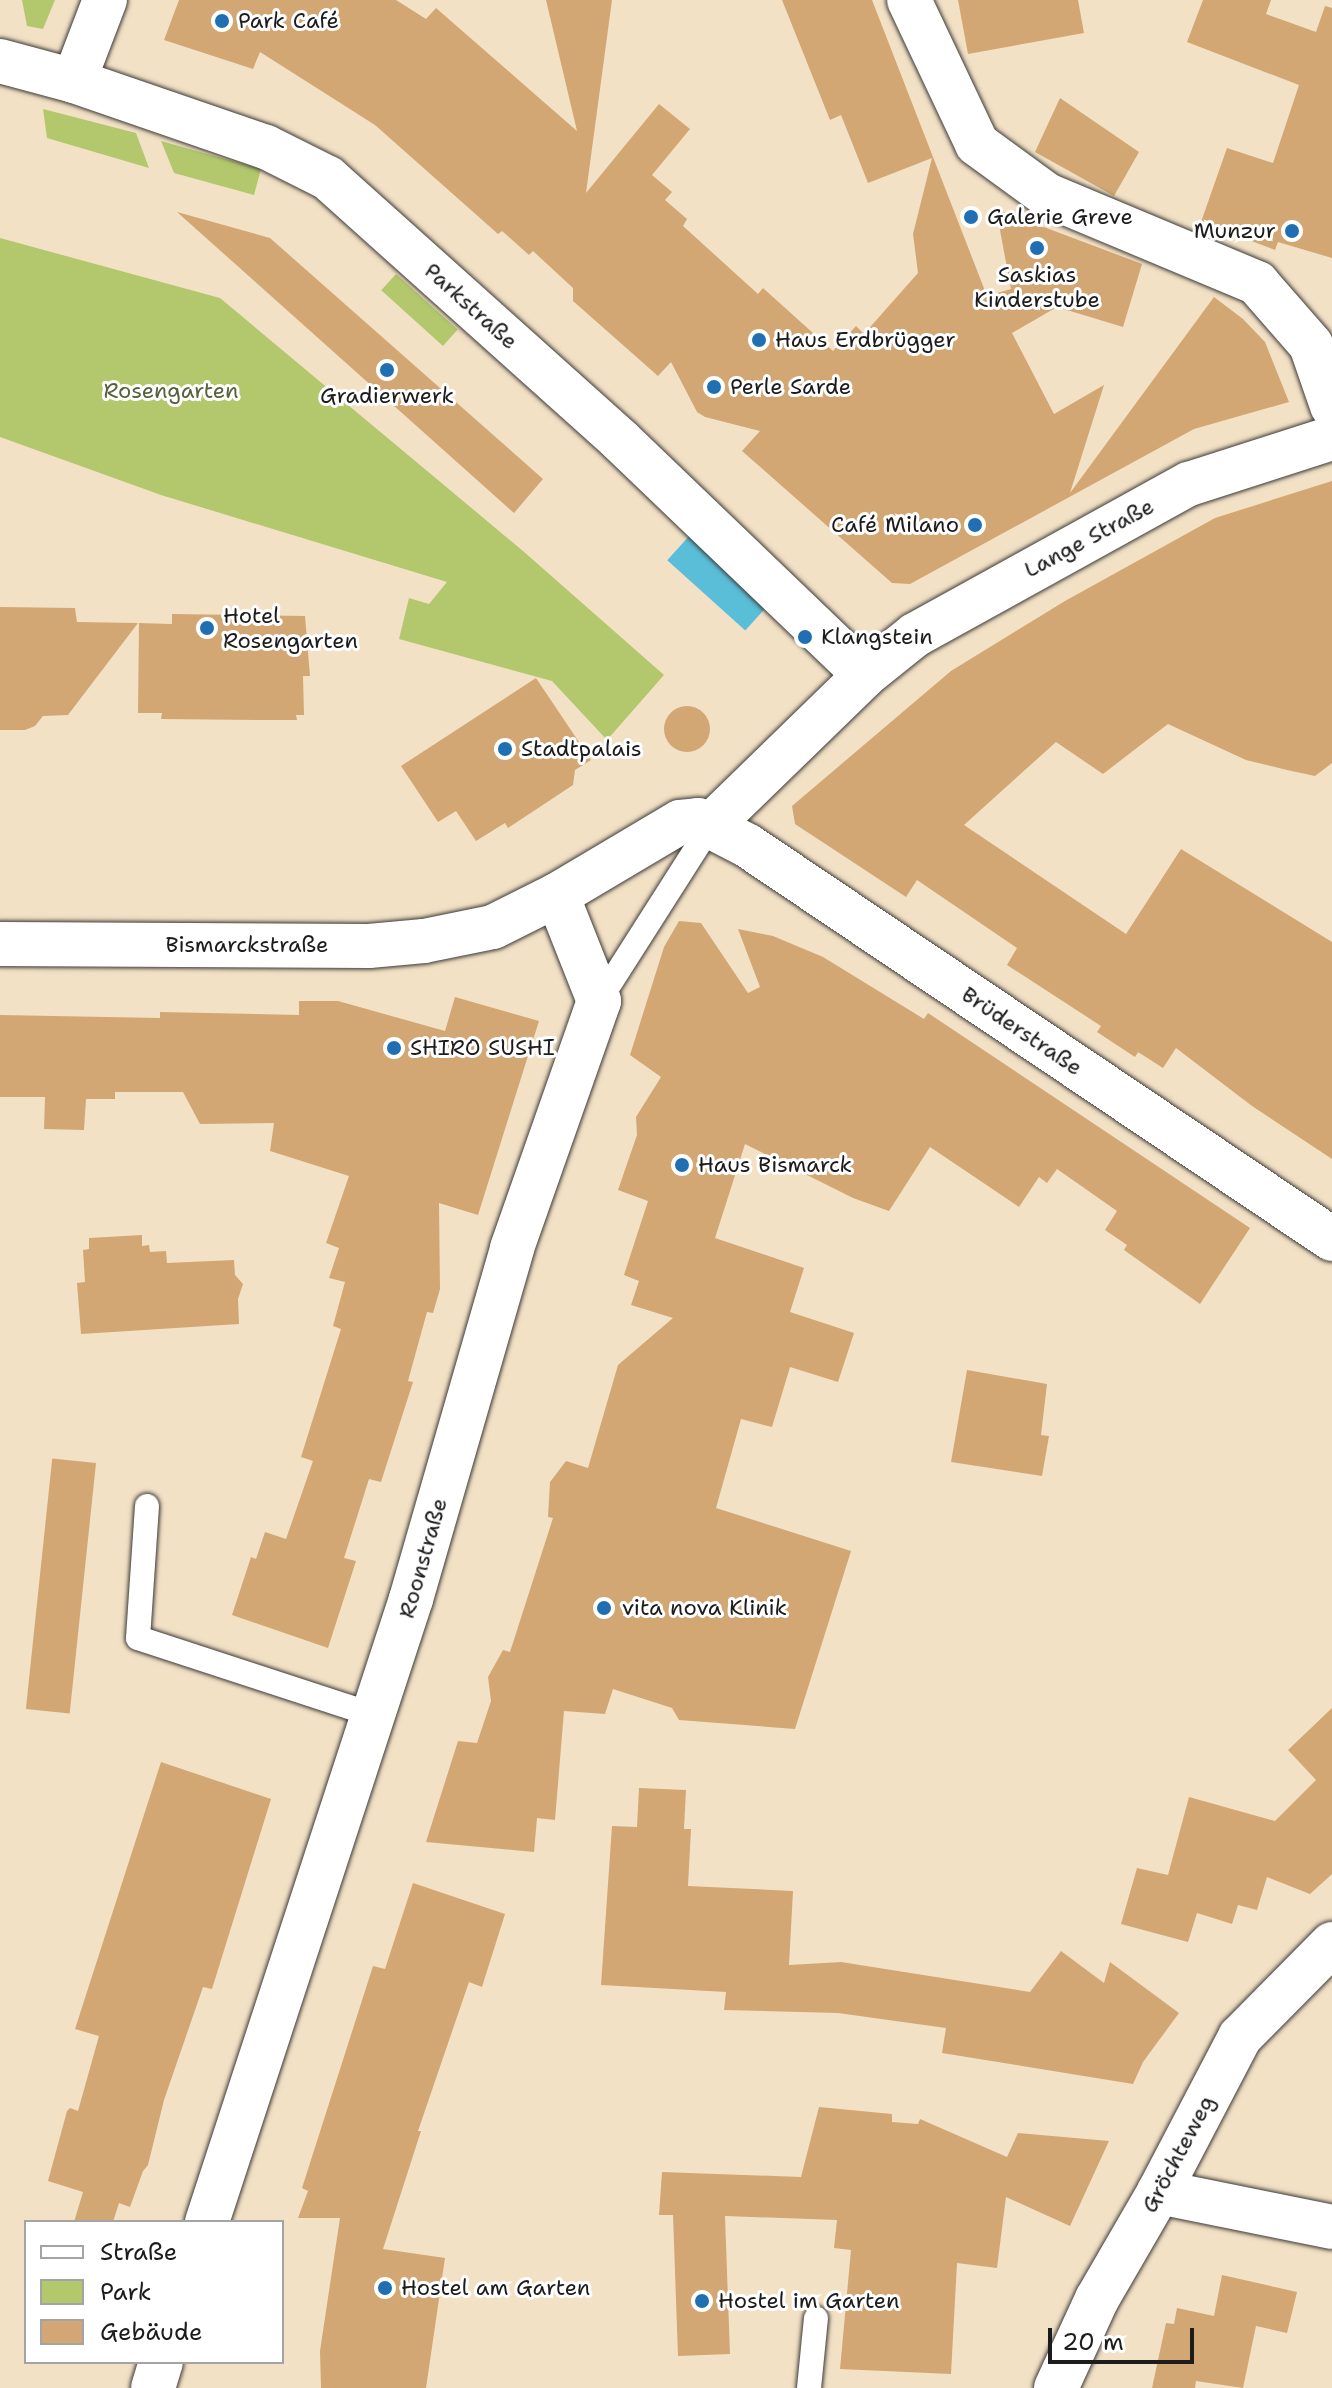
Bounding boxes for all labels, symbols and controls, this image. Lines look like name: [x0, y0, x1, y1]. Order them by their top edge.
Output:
place label: Park Café: [238, 8, 339, 34]
marker: Park Café: [213, 12, 231, 30]
place label: Galerie Greve: [987, 204, 1133, 230]
marker: Galerie Greve: [962, 208, 980, 226]
place label: Munzur: [1194, 218, 1276, 244]
marker: Munzur: [1283, 222, 1301, 240]
marker: Saskias Kinderstube: [1028, 239, 1046, 257]
street label: Parkstraße: [419, 257, 523, 355]
place label: Saskias Kinderstube: [974, 261, 1100, 312]
place label: Haus Erdbrügger: [775, 327, 956, 353]
marker: Haus Erdbrügger: [750, 331, 768, 349]
marker: Gradierwerk: [378, 361, 396, 379]
place label: Perle Sarde: [730, 374, 851, 400]
park label: Rosengarten: [104, 378, 238, 404]
marker: Perle Sarde: [705, 378, 723, 396]
place label: Gradierwerk: [320, 383, 454, 409]
street label: Lange Straße: [1020, 493, 1158, 583]
place label: Café Milano: [831, 512, 959, 538]
marker: Café Milano: [966, 516, 984, 534]
place label: Hotel Rosengarten: [223, 602, 358, 654]
marker: Hotel Rosengarten: [198, 619, 216, 637]
place label: Klangstein: [821, 624, 933, 650]
marker: Klangstein: [796, 628, 814, 646]
place label: Stadtpalais: [521, 736, 642, 762]
marker: Stadtpalais: [496, 740, 514, 758]
street label: Bismarckstraße: [165, 932, 329, 958]
street label: Brüderstraße: [957, 981, 1087, 1081]
place label: SHIRO SUSHI: [410, 1035, 555, 1061]
marker: SHIRO SUSHI: [385, 1039, 403, 1057]
place label: Haus Bismarck: [698, 1152, 852, 1178]
marker: Haus Bismarck: [673, 1156, 691, 1174]
street label: Roonstraße: [393, 1495, 453, 1621]
place label: vita nova Klinik: [622, 1595, 787, 1621]
marker: vita nova Klinik: [593, 1597, 615, 1619]
street label: Gröchteweg: [1136, 2091, 1220, 2217]
legend: [24, 2220, 284, 2364]
text: Straße: [100, 2236, 177, 2268]
place label: Hostel am Garten: [401, 2275, 590, 2301]
text: Park: [100, 2276, 152, 2308]
marker: Hostel am Garten: [376, 2279, 394, 2297]
place label: Hostel im Garten: [718, 2288, 900, 2314]
marker: Hostel im Garten: [693, 2292, 711, 2310]
scale bar: [1052, 2312, 1198, 2362]
text: Gebäude: [100, 2316, 202, 2348]
text: 20 m: [1062, 2326, 1124, 2358]

